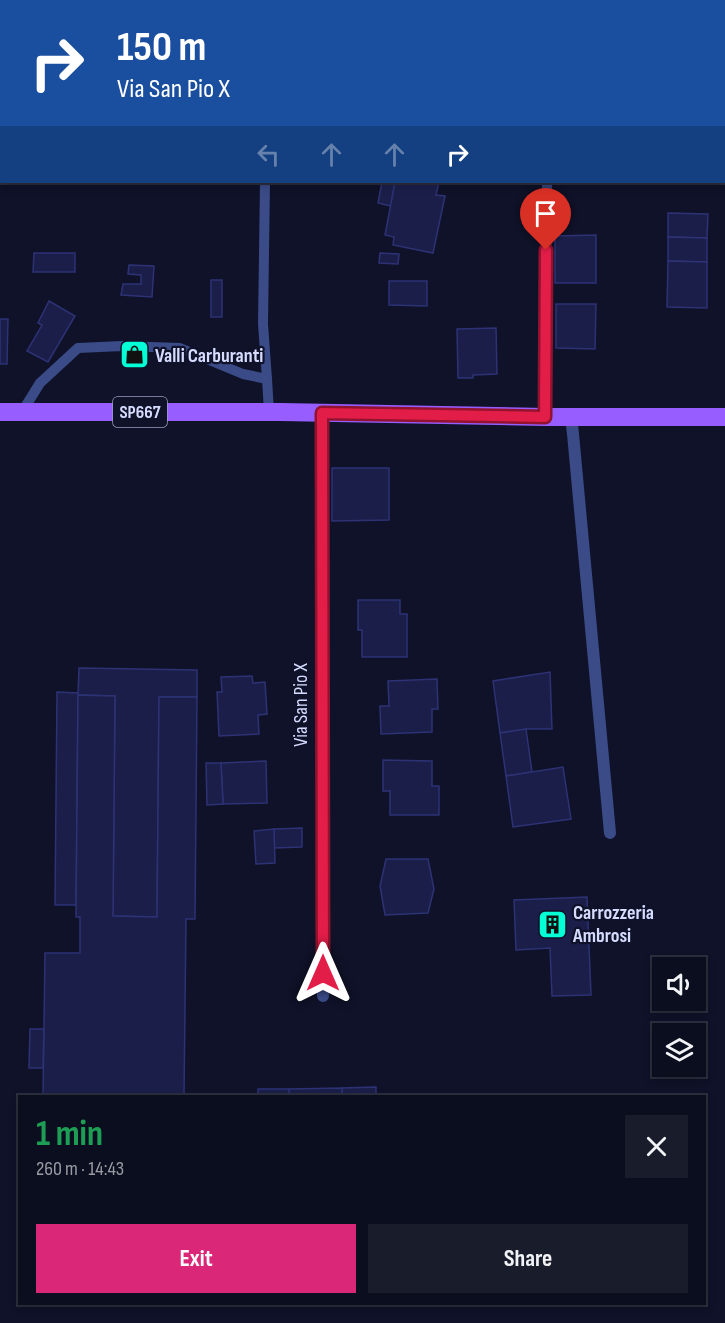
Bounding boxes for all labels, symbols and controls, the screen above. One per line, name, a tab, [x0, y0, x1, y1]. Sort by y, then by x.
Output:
text: 150 m	[117, 22, 206, 73]
icon: right	[18, 24, 96, 102]
text: Via San Pio X	[117, 73, 230, 105]
icon: left	[252, 138, 285, 171]
icon: ahead	[315, 138, 348, 171]
icon: ahead	[378, 138, 411, 171]
icon: right	[441, 138, 474, 171]
pin	[520, 188, 571, 250]
icon: arrive	[529, 197, 562, 230]
shop icon: Valli Carburanti	[118, 339, 150, 371]
place label: Valli Carburanti	[155, 344, 263, 368]
road number: SP667	[113, 397, 167, 427]
street label: Via San Pio X	[289, 663, 313, 747]
place label: Carrozzeria Ambrosi	[572, 901, 654, 948]
building icon: Carrozzeria Ambrosi	[536, 908, 568, 940]
position arrow	[291, 941, 355, 1005]
map controls	[652, 957, 706, 1077]
button: sound	[652, 957, 706, 1011]
button: layers	[652, 1023, 706, 1077]
text: 1 min	[36, 1113, 103, 1156]
button: close	[625, 1115, 688, 1178]
text: 260 m · 14:43	[36, 1157, 124, 1181]
button: Exit	[36, 1224, 356, 1293]
button: Share	[368, 1224, 688, 1293]

